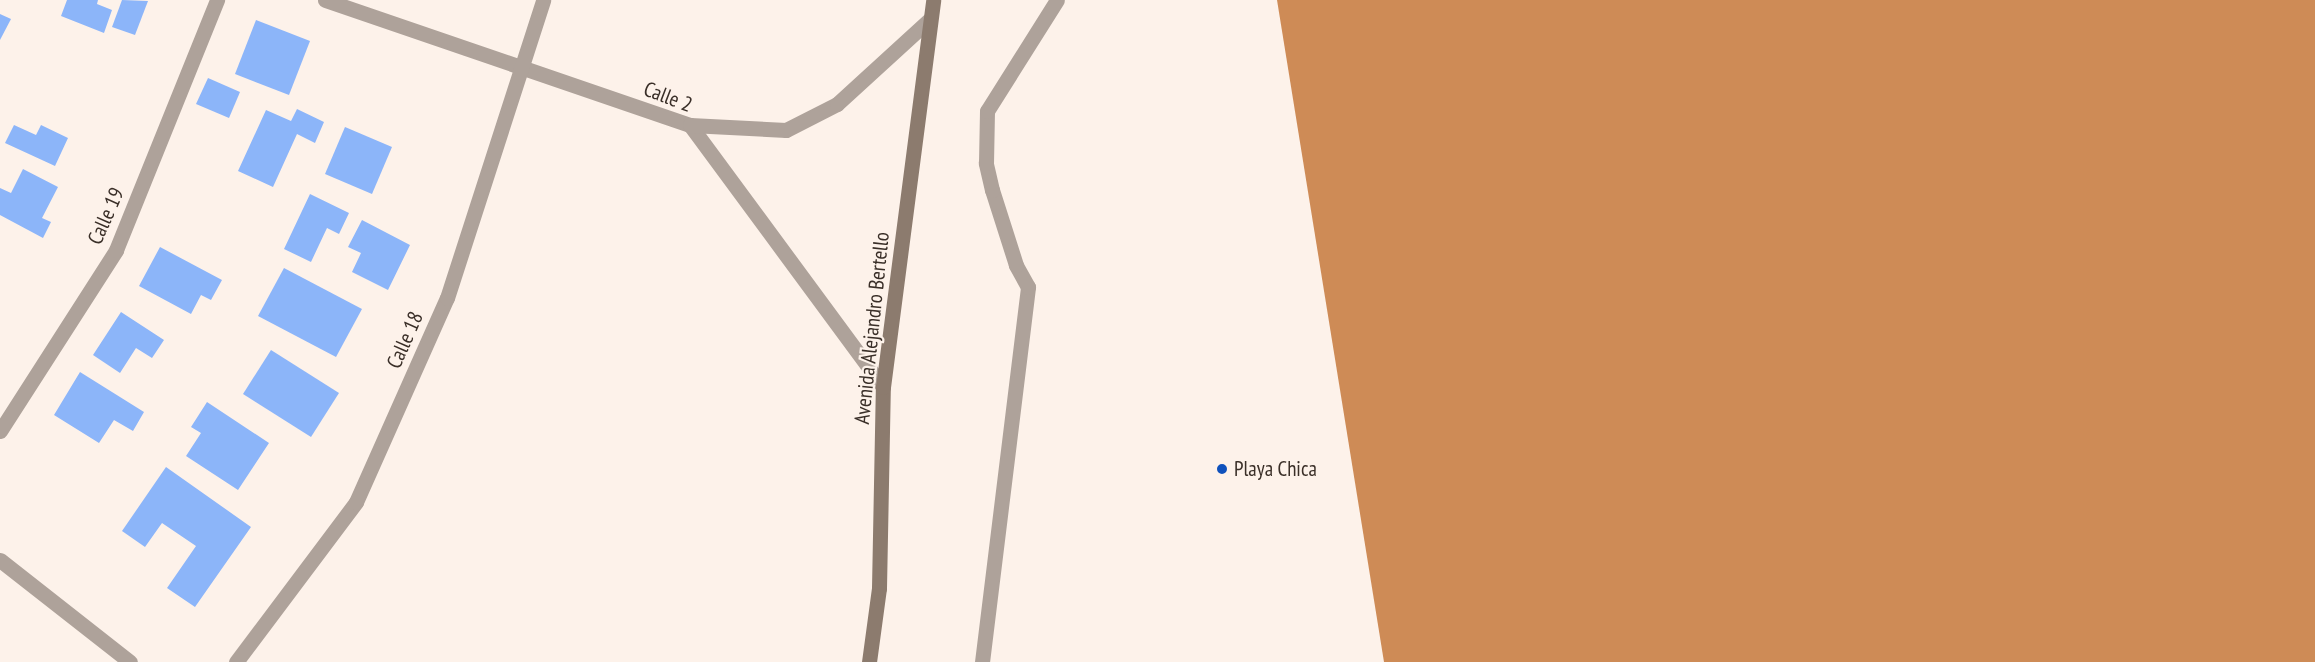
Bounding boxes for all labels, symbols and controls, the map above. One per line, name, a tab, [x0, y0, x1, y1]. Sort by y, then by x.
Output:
street label: Calle 2	[640, 76, 696, 118]
street label: Calle 19	[82, 184, 130, 248]
street label: Avenida Alejandro Bertello	[849, 230, 895, 426]
street label: Calle 18	[381, 308, 429, 372]
place label: Playa Chica	[1234, 456, 1317, 482]
marker: Playa Chica	[1215, 462, 1229, 476]

